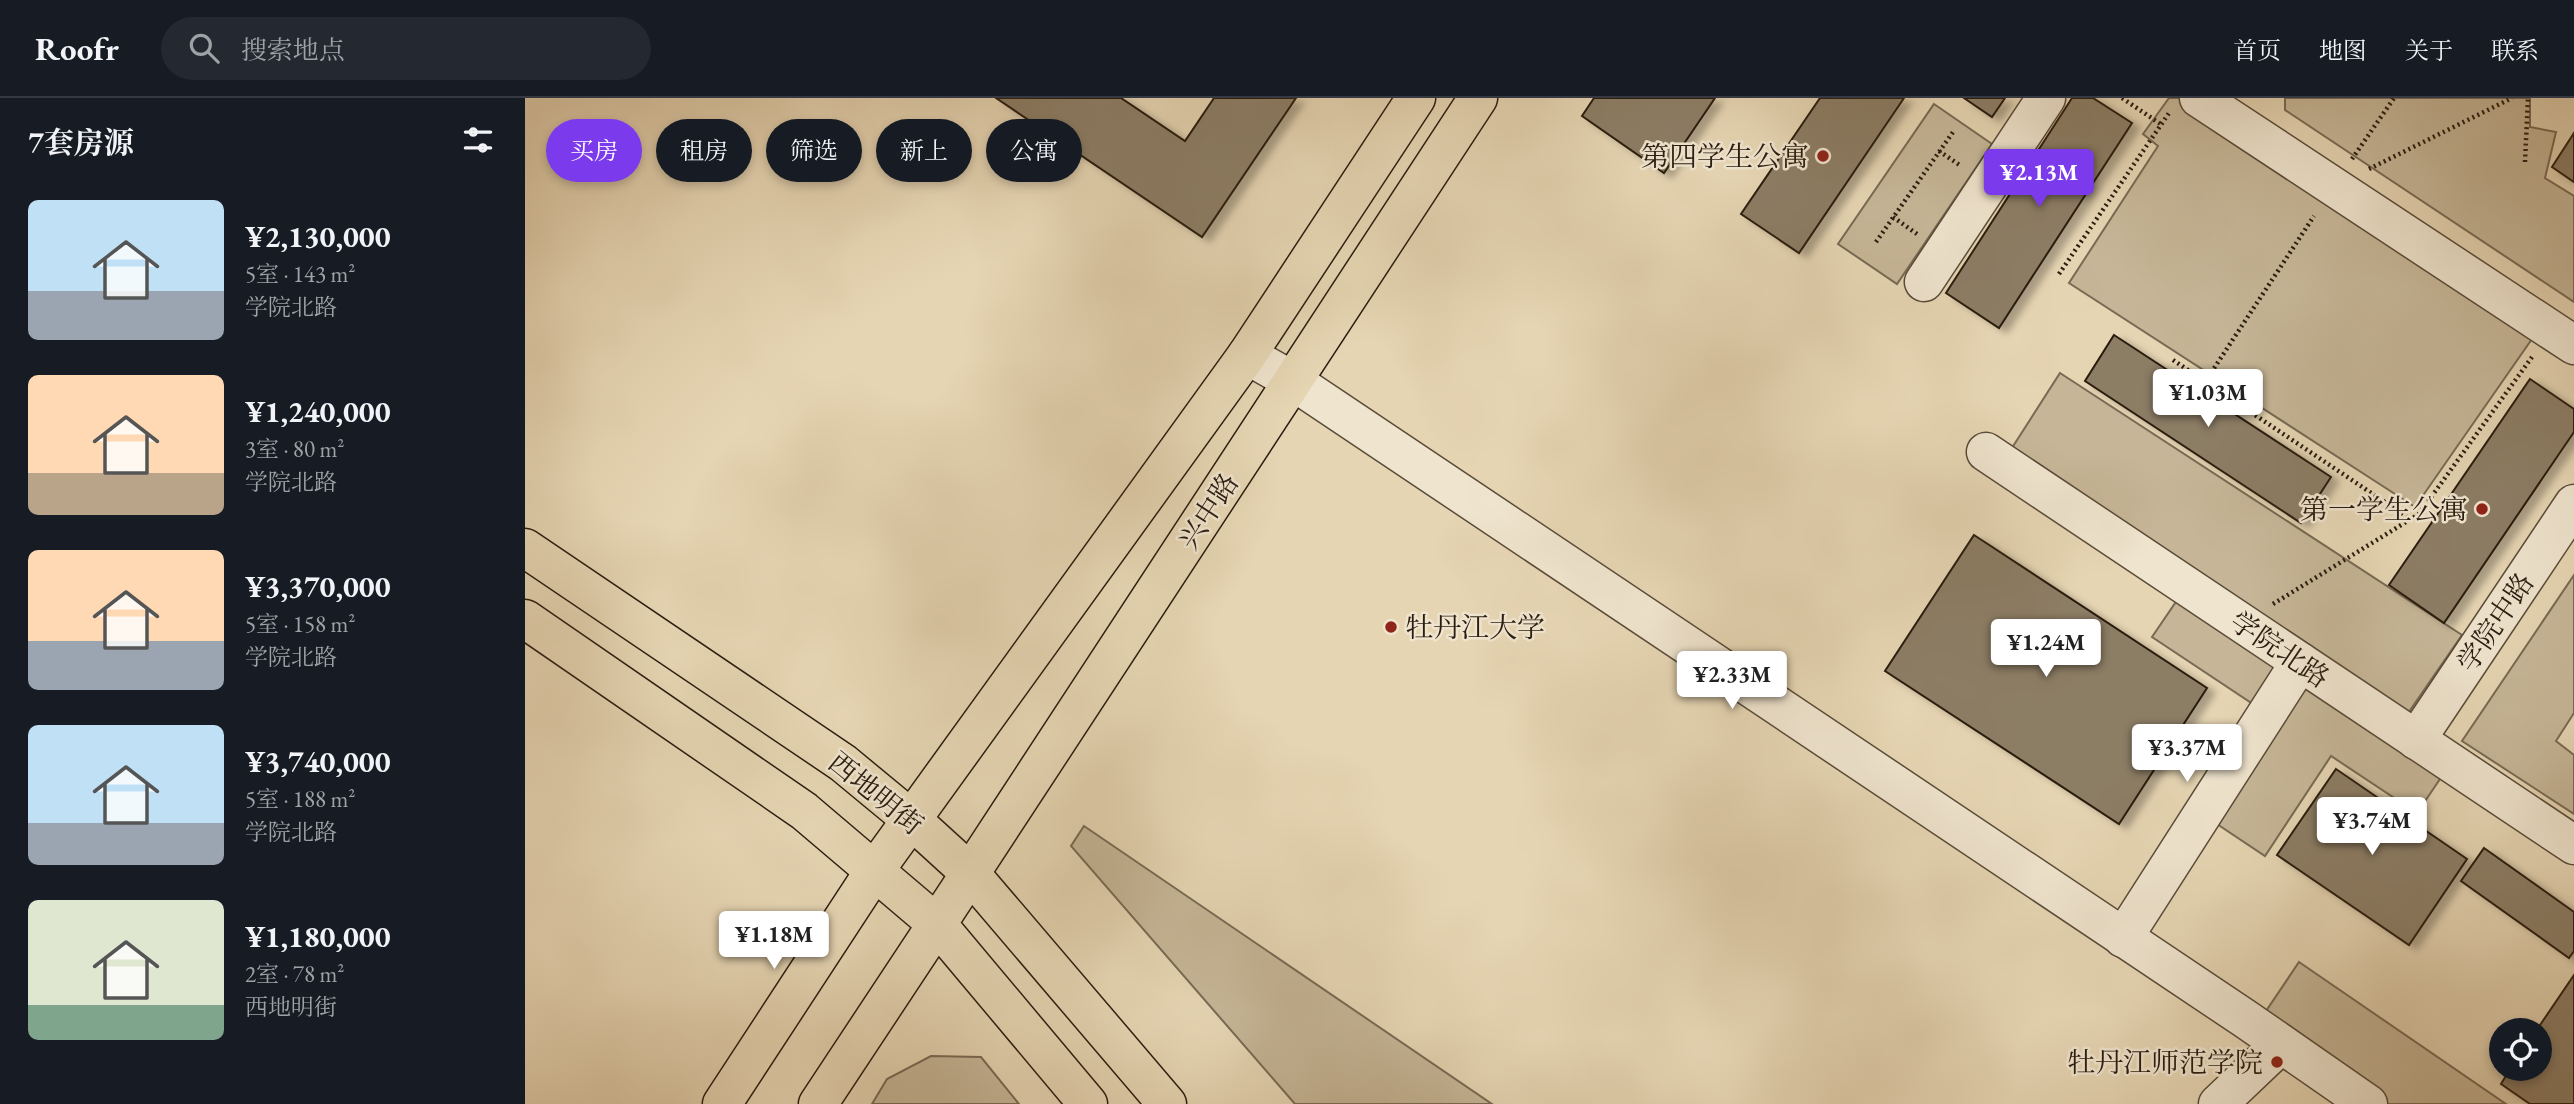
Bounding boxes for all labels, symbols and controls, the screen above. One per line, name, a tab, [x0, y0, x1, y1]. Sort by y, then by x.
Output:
search box	[161, 17, 651, 80]
text: Roofr	[35, 27, 119, 70]
icon: search	[185, 29, 223, 67]
text: 搜索地点	[241, 33, 345, 67]
text: 首页	[2233, 35, 2281, 66]
text: 地图	[2319, 35, 2367, 66]
text: 关于	[2405, 35, 2453, 66]
text: 联系	[2491, 35, 2539, 66]
chip: 买房	[546, 119, 642, 182]
chip: 租房	[656, 119, 752, 182]
chip: 筛选	[766, 119, 862, 182]
chip: 新上	[876, 119, 972, 182]
chip: 公寓	[986, 119, 1082, 182]
icon: filters	[459, 121, 497, 159]
text: 7套房源	[28, 123, 134, 162]
place label: 第四学生公寓	[1641, 138, 1809, 174]
marker: 第四学生公寓	[1815, 148, 1831, 164]
pin: ¥2.13M	[1982, 150, 2096, 209]
text: ¥2.13M	[2000, 157, 2078, 187]
text: ¥2,130,000	[245, 217, 391, 256]
icon: home	[84, 228, 168, 312]
text: 5室 · 143 m²	[245, 259, 355, 289]
text: 学院北路	[245, 292, 337, 322]
pin: ¥1.03M	[2151, 370, 2265, 429]
text: ¥1.03M	[2169, 377, 2247, 407]
text: ¥1,240,000	[245, 392, 391, 431]
icon: home	[84, 403, 168, 487]
text: 3室 · 80 m²	[245, 434, 344, 464]
street label: 兴中路	[1170, 466, 1246, 556]
text: 学院北路	[245, 467, 337, 497]
place label: 第一学生公寓	[2300, 491, 2468, 527]
marker: 第一学生公寓	[2474, 501, 2490, 517]
street label: 学院中路	[2449, 566, 2541, 678]
text: ¥3,370,000	[245, 567, 391, 606]
icon: home	[84, 578, 168, 662]
street label: 学院北路	[2224, 603, 2336, 695]
text: 5室 · 158 m²	[245, 609, 355, 639]
place label: 牡丹江大学	[1405, 609, 1545, 645]
marker: 牡丹江大学	[1383, 619, 1399, 635]
pin: ¥1.24M	[1989, 620, 2103, 679]
text: ¥1.24M	[2007, 627, 2085, 657]
text: 学院北路	[245, 642, 337, 672]
pin: ¥2.33M	[1675, 652, 1789, 711]
text: ¥2.33M	[1693, 659, 1771, 689]
pin: ¥3.37M	[2130, 724, 2244, 784]
text: ¥3.37M	[2148, 732, 2226, 762]
text: ¥3,740,000	[245, 742, 391, 781]
street label: 西地明街	[821, 744, 931, 842]
icon: home	[84, 753, 168, 837]
text: 5室 · 188 m²	[245, 784, 355, 814]
pin: ¥3.74M	[2315, 798, 2429, 857]
text: ¥3.74M	[2333, 805, 2411, 835]
text: 学院北路	[245, 817, 337, 847]
pin: ¥1.18M	[717, 912, 831, 971]
text: ¥1,180,000	[245, 917, 391, 956]
text: ¥1.18M	[735, 919, 813, 949]
icon: home	[84, 928, 168, 1012]
text: 2室 · 78 m²	[245, 959, 344, 989]
text: 西地明街	[245, 992, 337, 1022]
map controls	[2489, 1018, 2552, 1081]
button: locate	[2489, 1018, 2552, 1081]
place label: 牡丹江师范学院	[2067, 1044, 2263, 1080]
marker: 牡丹江师范学院	[2269, 1054, 2285, 1070]

